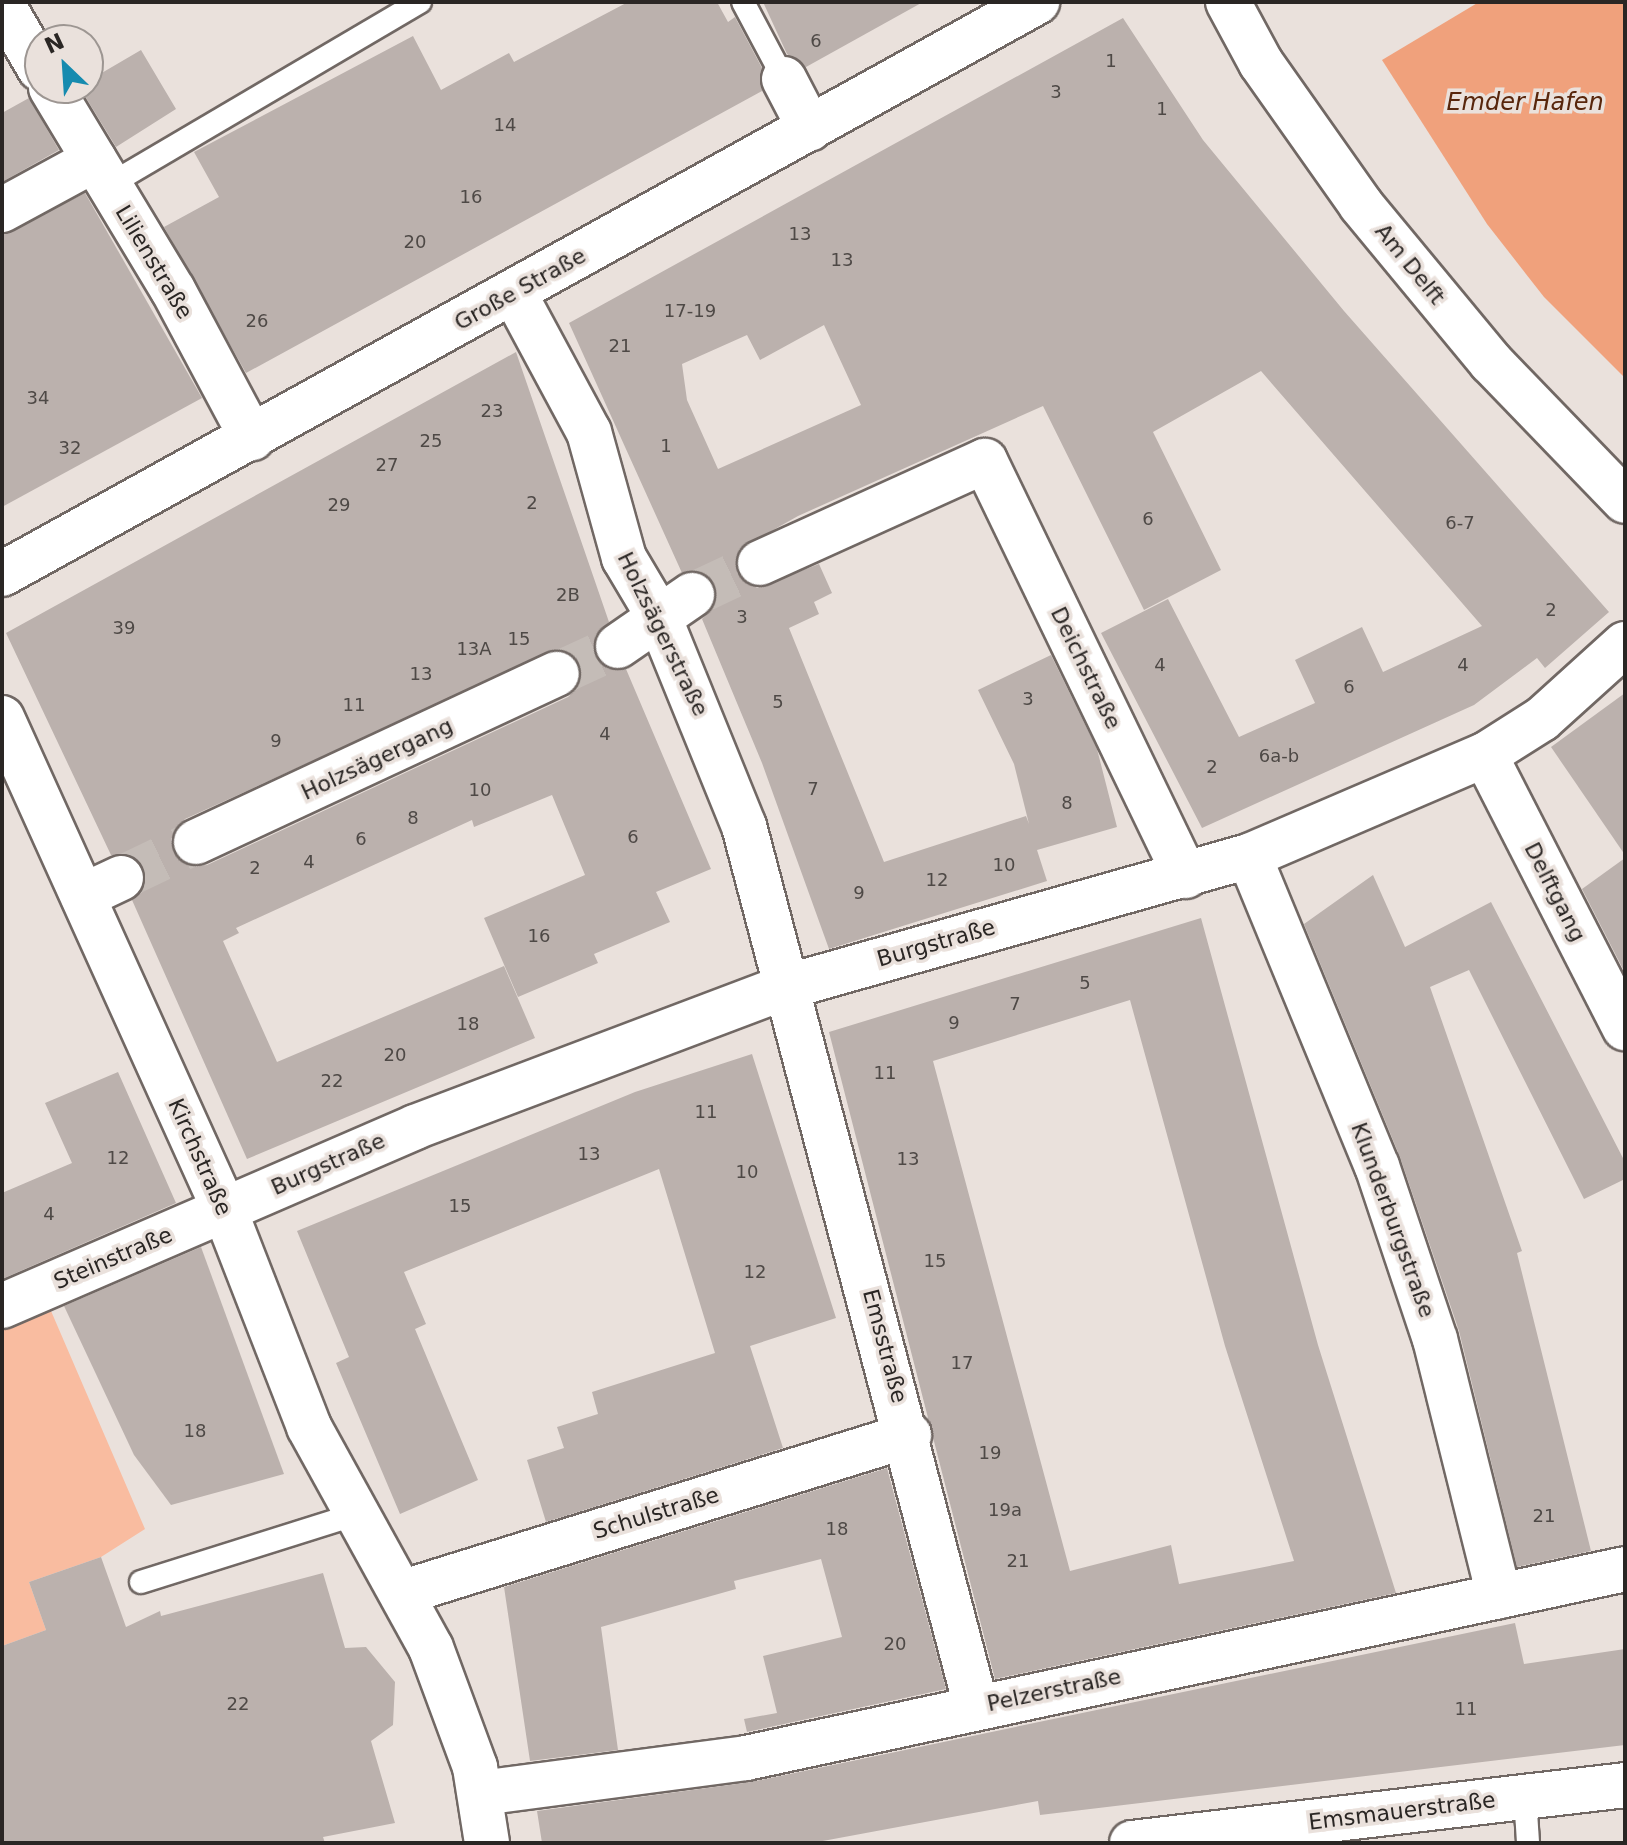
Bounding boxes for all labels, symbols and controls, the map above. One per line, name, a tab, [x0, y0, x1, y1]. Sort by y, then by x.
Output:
north arrow	[24, 24, 104, 104]
text: N	[41, 28, 68, 59]
house number: 6	[810, 30, 822, 52]
house number: 1	[1105, 50, 1117, 72]
house number: 3	[1050, 81, 1062, 103]
water label: Emder Hafen	[1446, 89, 1604, 117]
house number: 1	[1156, 98, 1168, 120]
house number: 14	[494, 114, 516, 136]
house number: 16	[460, 186, 482, 208]
street label: Lilienstraße	[110, 200, 198, 324]
street label: Am Delft	[1370, 218, 1450, 310]
house number: 13	[789, 223, 811, 245]
house number: 20	[404, 231, 426, 253]
street label: Große Straße	[450, 242, 590, 336]
house number: 13	[831, 249, 853, 271]
house number: 17-19	[664, 300, 716, 322]
house number: 26	[246, 310, 268, 332]
house number: 21	[609, 335, 631, 357]
house number: 34	[27, 387, 49, 409]
house number: 23	[481, 400, 503, 422]
house number: 25	[420, 430, 442, 452]
house number: 1	[660, 435, 672, 457]
house number: 32	[59, 437, 81, 459]
house number: 27	[376, 454, 398, 476]
house number: 2	[526, 492, 538, 514]
house number: 29	[328, 494, 350, 516]
house number: 6	[1142, 508, 1154, 530]
house number: 6-7	[1445, 512, 1475, 534]
street label: Holzsägerstraße	[612, 548, 714, 720]
house number: 2B	[556, 584, 580, 606]
house number: 2	[1545, 599, 1557, 621]
street label: Deichstraße	[1045, 603, 1127, 733]
house number: 3	[736, 606, 748, 628]
house number: 39	[113, 617, 135, 639]
house number: 15	[508, 628, 530, 650]
house number: 13A	[456, 638, 492, 660]
house number: 4	[1154, 654, 1166, 676]
house number: 4	[1457, 654, 1469, 676]
house number: 13	[410, 663, 432, 685]
house number: 6	[1343, 676, 1355, 698]
house number: 3	[1022, 688, 1034, 710]
house number: 5	[772, 691, 784, 713]
house number: 11	[343, 694, 365, 716]
street label: Holzsägergang	[297, 712, 457, 806]
house number: 4	[599, 723, 611, 745]
house number: 9	[270, 730, 282, 752]
house number: 6a-b	[1259, 745, 1299, 767]
house number: 2	[1206, 756, 1218, 778]
house number: 7	[807, 778, 819, 800]
house number: 10	[469, 779, 491, 801]
house number: 8	[1061, 792, 1073, 814]
house number: 8	[407, 807, 419, 829]
house number: 6	[627, 826, 639, 848]
house number: 6	[355, 828, 367, 850]
street label: Delftgang	[1519, 838, 1591, 946]
house number: 4	[303, 851, 315, 873]
house number: 10	[993, 854, 1015, 876]
house number: 2	[249, 857, 261, 879]
house number: 12	[926, 869, 948, 891]
house number: 9	[853, 882, 865, 904]
street label: Burgstraße	[874, 914, 998, 972]
house number: 16	[528, 925, 550, 947]
house number: 5	[1079, 972, 1091, 994]
house number: 7	[1009, 993, 1021, 1015]
house number: 9	[948, 1012, 960, 1034]
house number: 18	[457, 1013, 479, 1035]
house number: 20	[384, 1044, 406, 1066]
house number: 11	[874, 1062, 896, 1084]
house number: 22	[321, 1070, 343, 1092]
street label: Kirchstraße	[162, 1094, 238, 1220]
house number: 11	[695, 1101, 717, 1123]
street label: Klunderburgstraße	[1345, 1119, 1441, 1321]
street label: Burgstraße	[267, 1127, 389, 1201]
house number: 13	[578, 1143, 600, 1165]
house number: 12	[107, 1147, 129, 1169]
house number: 13	[897, 1148, 919, 1170]
house number: 10	[736, 1161, 758, 1183]
house number: 15	[449, 1195, 471, 1217]
house number: 4	[43, 1203, 55, 1225]
street label: Steinstraße	[50, 1221, 176, 1295]
house number: 15	[924, 1250, 946, 1272]
house number: 12	[744, 1261, 766, 1283]
street label: Emsstraße	[857, 1286, 913, 1406]
house number: 17	[951, 1352, 973, 1374]
house number: 18	[184, 1420, 206, 1442]
house number: 19	[979, 1442, 1001, 1464]
street label: Schulstraße	[590, 1481, 722, 1545]
house number: 19a	[988, 1499, 1022, 1521]
house number: 21	[1533, 1505, 1555, 1527]
house number: 18	[826, 1518, 848, 1540]
house number: 21	[1007, 1550, 1029, 1572]
house number: 20	[884, 1633, 906, 1655]
street label: Pelzerstraße	[985, 1663, 1123, 1717]
house number: 22	[227, 1693, 249, 1715]
house number: 11	[1455, 1698, 1477, 1720]
street label: Emsmauerstraße	[1307, 1786, 1497, 1836]

